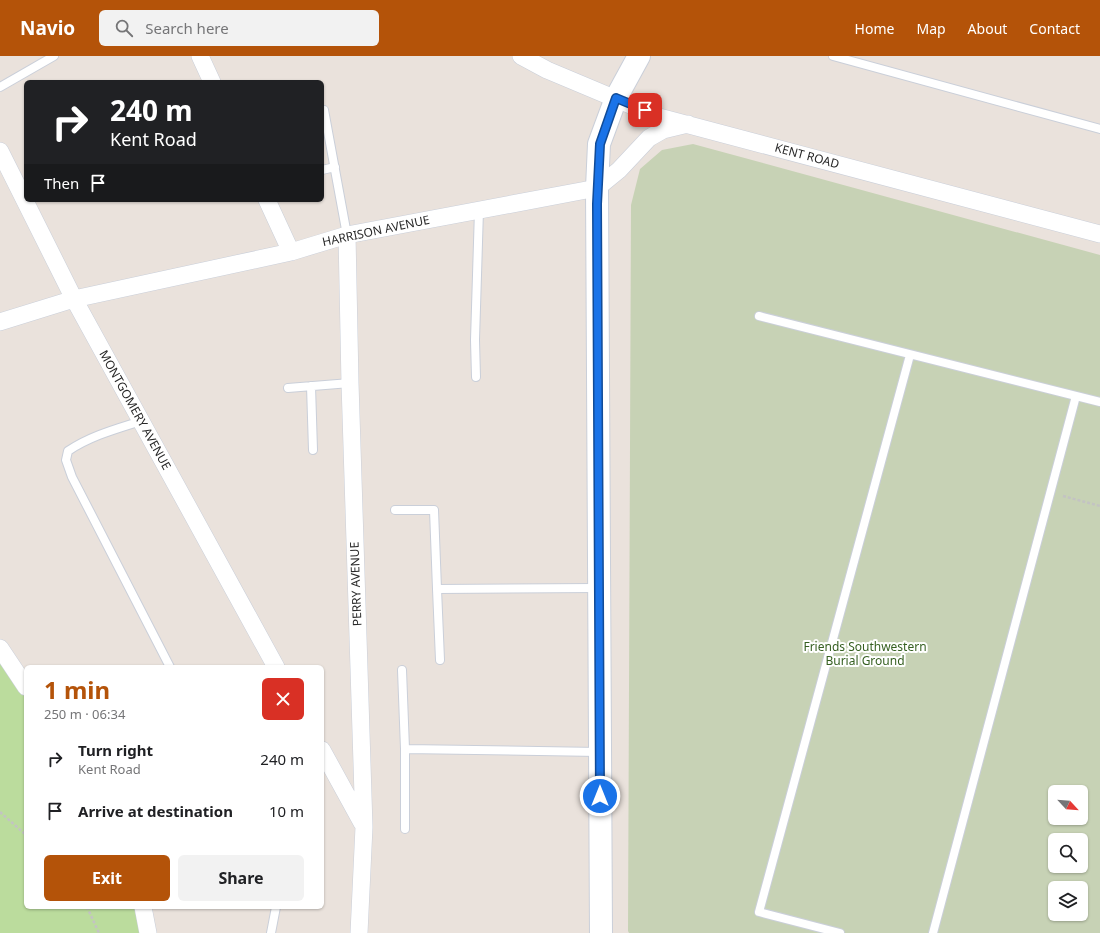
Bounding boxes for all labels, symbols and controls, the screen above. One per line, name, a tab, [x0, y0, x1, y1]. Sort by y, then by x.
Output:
search box	[99, 10, 379, 46]
text: Navio	[20, 15, 75, 41]
icon: search	[113, 17, 135, 39]
text: Search here	[145, 18, 229, 38]
text: Home	[855, 19, 894, 38]
text: Map	[916, 19, 946, 38]
text: About	[968, 19, 1007, 38]
text: Contact	[1029, 19, 1080, 38]
text: 240 m	[110, 91, 193, 129]
pin	[628, 93, 662, 127]
icon: right	[44, 96, 96, 148]
icon: arrive	[634, 99, 656, 121]
text: Kent Road	[110, 127, 197, 151]
street label: KENT ROAD	[773, 139, 841, 172]
icon: arrive	[87, 172, 109, 194]
text: Then	[44, 173, 79, 193]
street label: HARRISON AVENUE	[321, 211, 431, 250]
street label: MONTGOMERY AVENUE	[95, 347, 175, 473]
street label: PERRY AVENUE	[346, 542, 365, 626]
park label: Friends Southwestern Burial Ground	[803, 638, 927, 669]
text: 1 min	[44, 673, 110, 706]
button: close	[262, 678, 304, 720]
text: 250 m · 06:34	[44, 705, 125, 723]
text: Turn right	[78, 740, 153, 760]
icon: right	[44, 748, 66, 770]
text: 240 m	[260, 749, 304, 769]
text: Kent Road	[78, 760, 141, 778]
position arrow	[579, 775, 621, 817]
north arrow	[1048, 785, 1088, 825]
map controls	[1048, 785, 1088, 921]
icon: arrive	[44, 800, 66, 822]
text: Arrive at destination	[78, 801, 233, 821]
text: 10 m	[269, 801, 304, 821]
button: search	[1048, 833, 1088, 873]
button: Exit	[44, 855, 170, 901]
button: Share	[178, 855, 304, 901]
button: layers	[1048, 881, 1088, 921]

